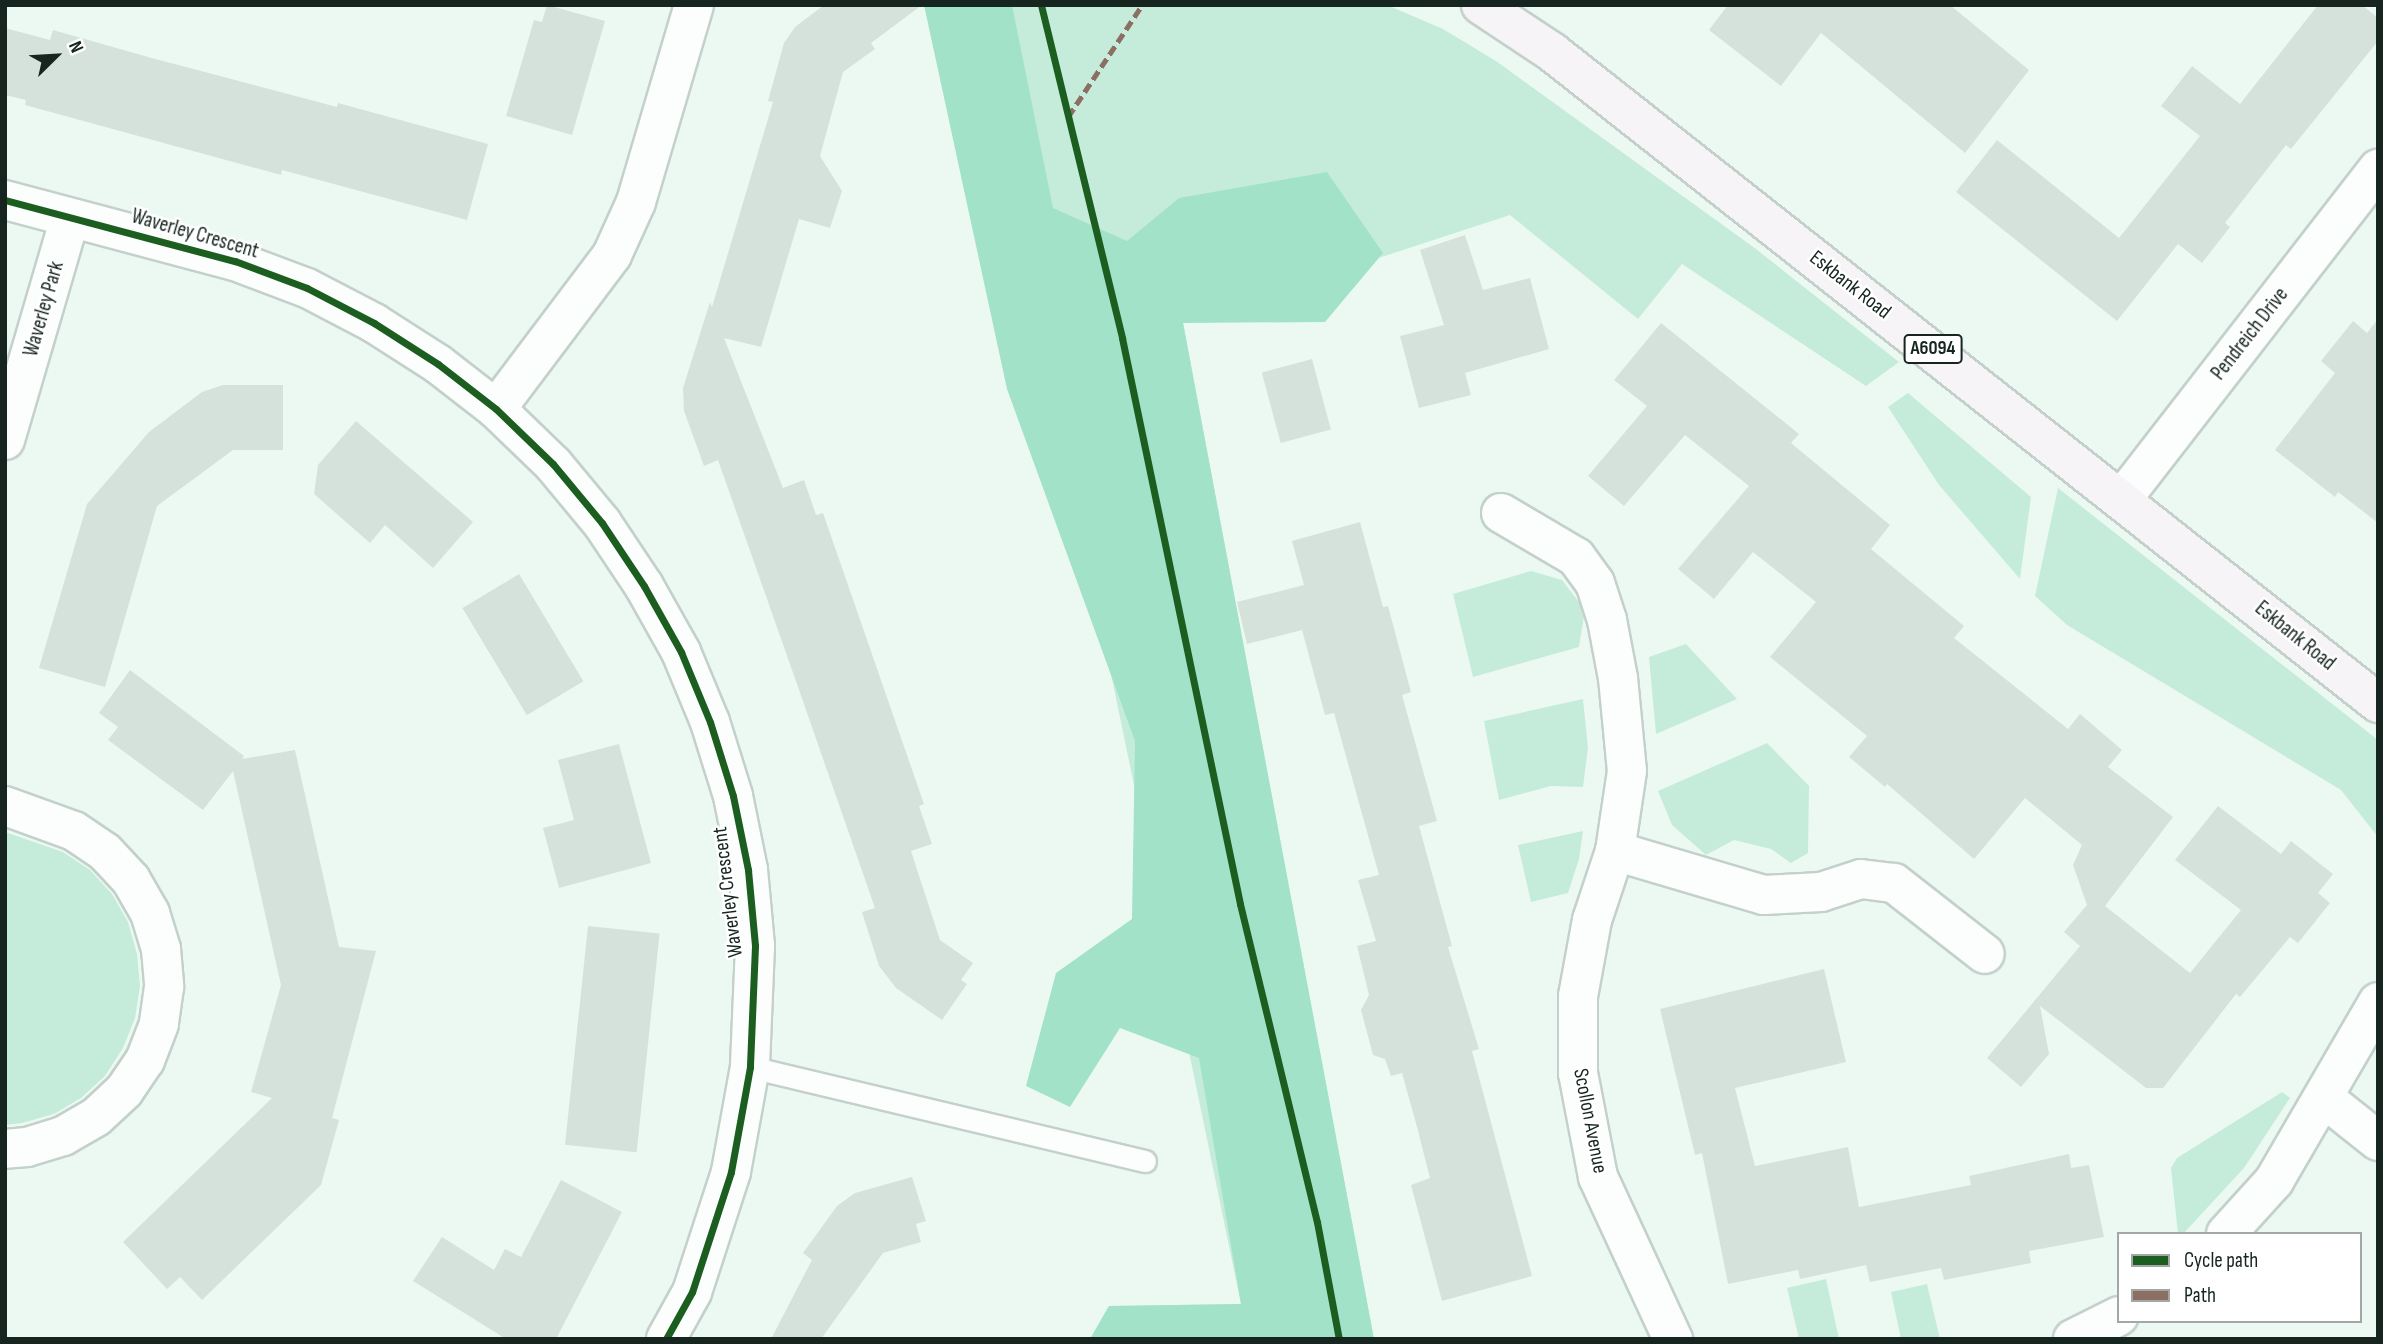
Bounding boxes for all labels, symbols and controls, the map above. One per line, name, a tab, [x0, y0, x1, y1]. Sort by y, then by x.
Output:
north arrow	[21, 21, 91, 91]
text: N	[63, 38, 88, 57]
street label: Waverley Crescent	[128, 204, 262, 264]
street label: Eskbank Road	[1804, 245, 1896, 325]
street label: Waverley Park	[18, 259, 70, 359]
street label: Pendreich Drive	[2206, 283, 2294, 385]
road number: A6094	[1903, 334, 1963, 364]
street label: Eskbank Road	[2250, 596, 2340, 676]
street label: Waverley Crescent	[708, 825, 748, 959]
street label: Scollon Avenue	[1567, 1066, 1613, 1176]
legend	[2117, 1232, 2362, 1323]
text: Cycle path	[2184, 1248, 2258, 1273]
text: Path	[2184, 1283, 2216, 1308]

